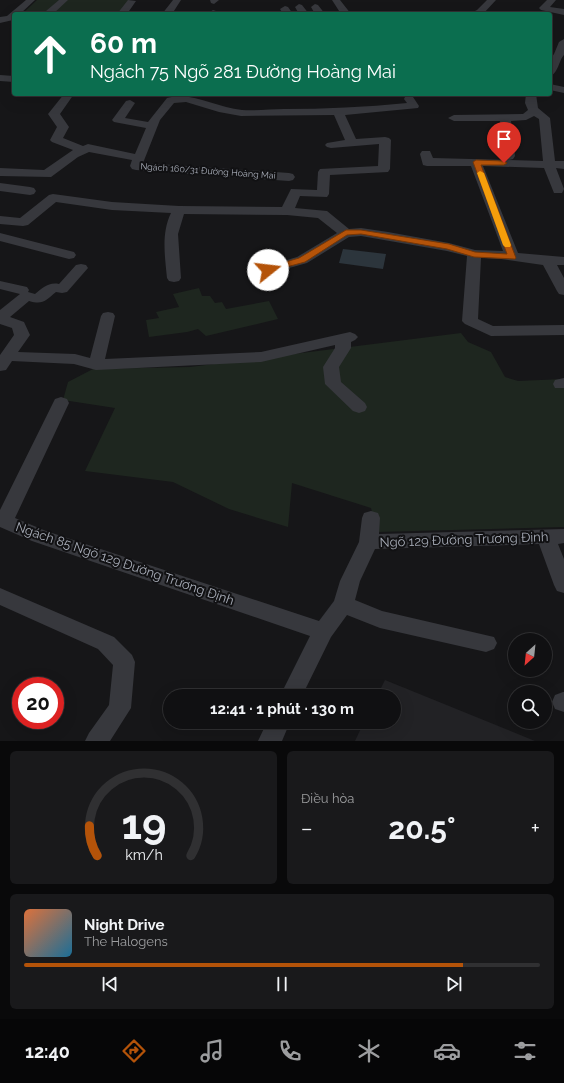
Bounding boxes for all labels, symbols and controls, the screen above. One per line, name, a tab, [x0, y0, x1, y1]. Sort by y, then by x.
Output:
text: 60 m	[90, 27, 157, 60]
icon: ahead	[24, 28, 76, 80]
text: Ngách 75 Ngõ 281 Đường Hoàng Mai	[90, 61, 396, 82]
pin	[487, 122, 521, 163]
icon: arrive	[493, 128, 515, 150]
street label: Ngách 160/31 Đường Hoàng Mai	[140, 161, 276, 181]
position arrow	[247, 249, 289, 291]
street label: Ngách 85 Ngõ 129 Đường Trương Định	[14, 519, 236, 608]
street label: Ngõ 129 Đường Trương Định	[379, 529, 549, 550]
north arrow	[508, 633, 552, 677]
map controls	[508, 633, 552, 729]
speed limit sign: 20	[12, 677, 64, 729]
button: search	[508, 685, 552, 729]
text: 12:41 · 1 phút · 130 m	[210, 700, 354, 718]
text: Điều hòa	[301, 791, 354, 806]
text: 19	[121, 799, 166, 848]
text: 20.5°	[388, 811, 455, 846]
text: −	[301, 815, 313, 841]
text: +	[531, 815, 540, 841]
text: km/h	[125, 846, 162, 862]
text: Night Drive	[84, 916, 164, 934]
text: The Halogens	[84, 934, 168, 949]
icon: previous	[99, 973, 121, 995]
icon: pause	[271, 973, 293, 995]
icon: next	[443, 973, 465, 995]
icon: directions	[120, 1037, 148, 1065]
icon: music	[198, 1037, 226, 1065]
icon: phone	[276, 1037, 304, 1065]
icon: climate	[355, 1037, 383, 1065]
icon: car	[433, 1037, 461, 1065]
icon: filters	[511, 1037, 539, 1065]
text: 12:40	[25, 1041, 70, 1062]

